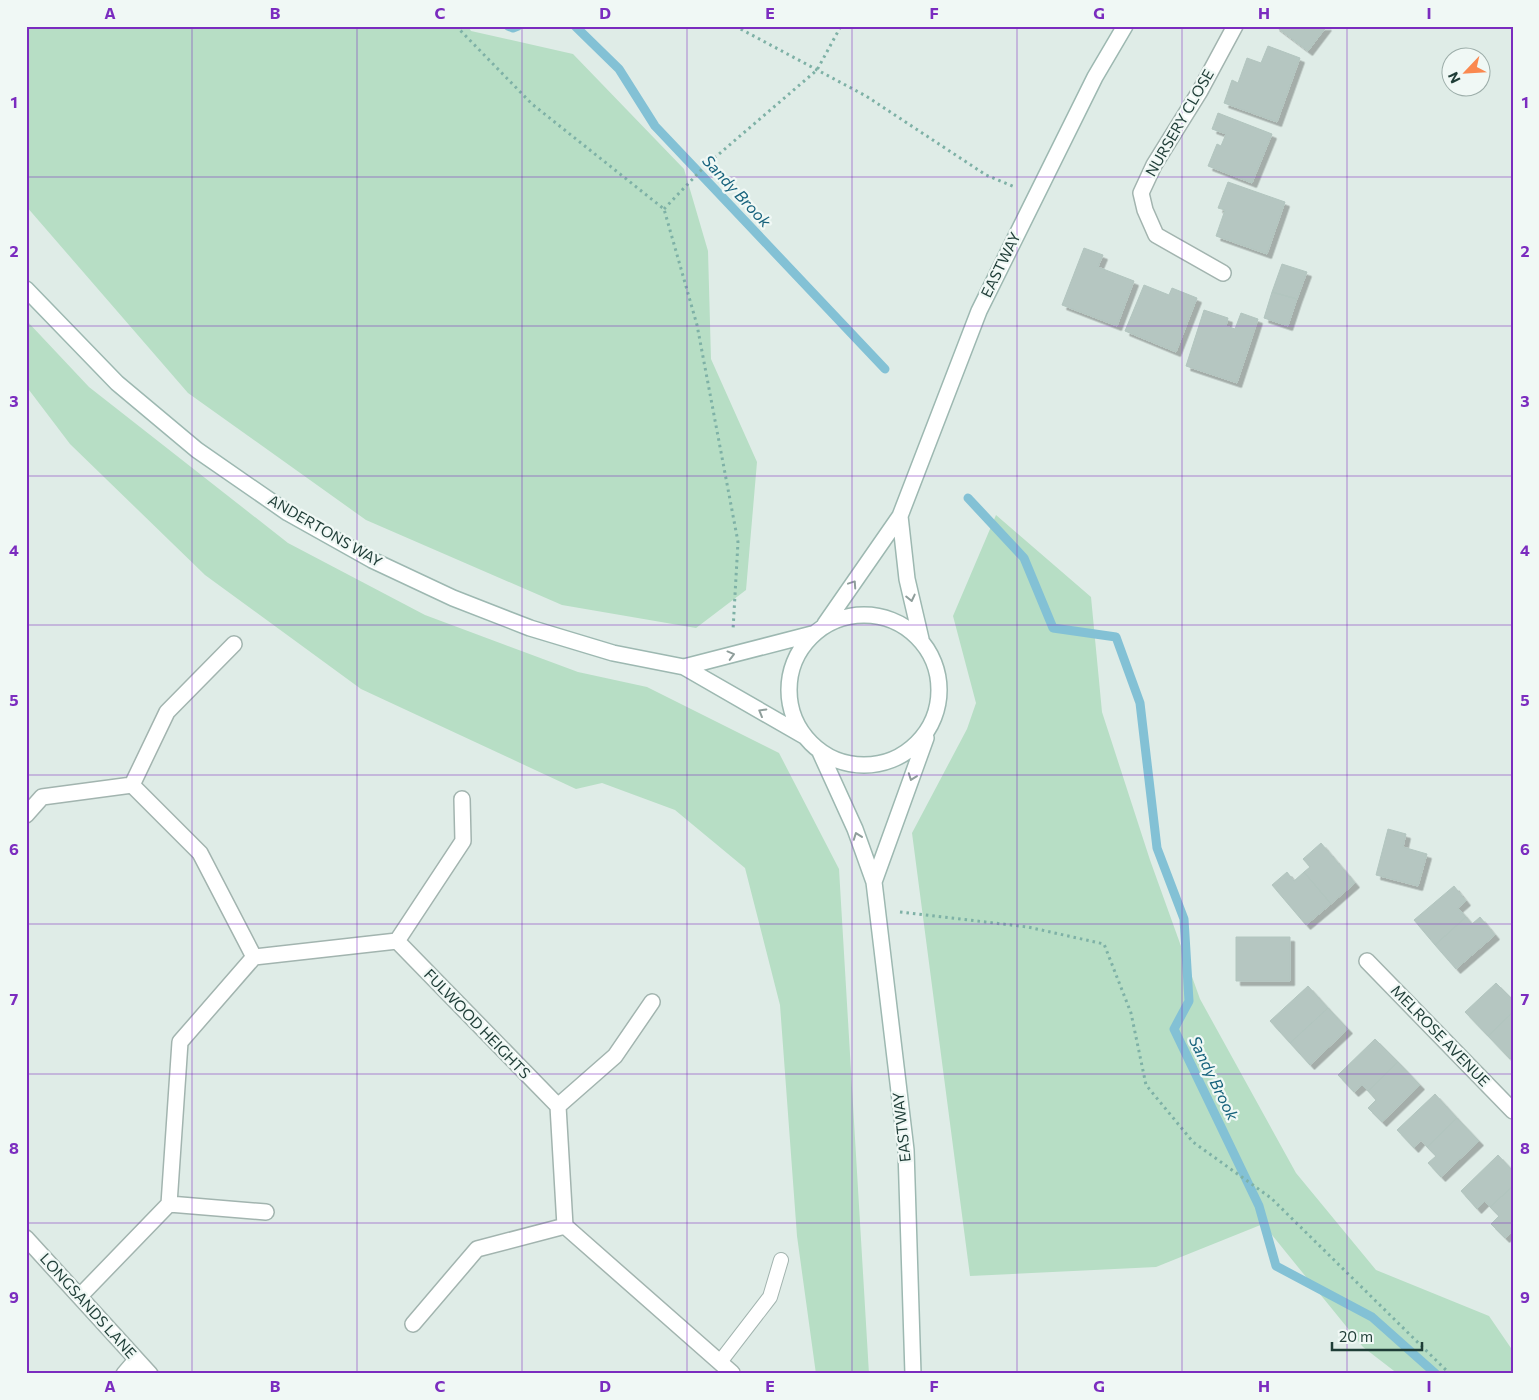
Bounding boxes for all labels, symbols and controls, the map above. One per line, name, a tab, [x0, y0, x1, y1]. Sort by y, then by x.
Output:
text: A	[104, 3, 116, 22]
text: B	[270, 3, 281, 22]
text: C	[435, 3, 446, 22]
text: D	[599, 3, 611, 22]
text: E	[765, 3, 775, 22]
text: F	[929, 3, 939, 22]
text: G	[1093, 3, 1105, 22]
text: H	[1258, 3, 1270, 22]
text: I	[1426, 3, 1432, 22]
north arrow	[1442, 48, 1492, 98]
street label: NURSERY CLOSE	[1141, 66, 1217, 179]
text: N	[1444, 69, 1464, 86]
text: 1	[10, 92, 18, 111]
text: 1	[1521, 92, 1529, 111]
water label: Sandy Brook	[699, 151, 776, 231]
street label: EASTWAY	[977, 229, 1024, 300]
text: 2	[9, 241, 19, 260]
text: 2	[1520, 241, 1530, 260]
text: 3	[9, 391, 19, 410]
text: 3	[1520, 391, 1530, 410]
street label: ANDERTONS WAY	[265, 490, 386, 570]
text: 4	[9, 540, 19, 559]
text: 4	[1520, 540, 1530, 559]
one-way arrow	[847, 580, 856, 590]
one-way arrow	[906, 594, 916, 603]
one-way arrow	[726, 650, 735, 661]
text: 5	[9, 690, 19, 709]
text: 5	[1520, 690, 1530, 709]
one-way arrow	[758, 708, 767, 718]
one-way arrow	[908, 772, 918, 780]
one-way arrow	[853, 832, 863, 841]
text: 6	[9, 839, 19, 858]
text: 6	[1520, 839, 1530, 858]
street label: FULWOOD HEIGHTS	[421, 965, 535, 1082]
street label: MELROSE AVENUE	[1388, 981, 1494, 1090]
text: 7	[10, 989, 19, 1008]
text: 7	[1521, 989, 1530, 1008]
water label: Sandy Brook	[1186, 1032, 1243, 1123]
street label: EASTWAY	[888, 1091, 914, 1163]
text: 8	[9, 1138, 19, 1157]
text: 8	[1520, 1138, 1530, 1157]
street label: LONGSANDS LANE	[37, 1249, 141, 1362]
text: 9	[9, 1287, 19, 1306]
text: 9	[1520, 1287, 1530, 1306]
scale bar	[1332, 1320, 1422, 1352]
text: 20 m	[1339, 1327, 1373, 1345]
text: A	[104, 1376, 116, 1395]
text: B	[270, 1376, 281, 1395]
text: C	[435, 1376, 446, 1395]
text: D	[599, 1376, 611, 1395]
text: E	[765, 1376, 775, 1395]
text: F	[929, 1376, 939, 1395]
text: G	[1093, 1376, 1105, 1395]
text: H	[1258, 1376, 1270, 1395]
text: I	[1426, 1376, 1432, 1395]

